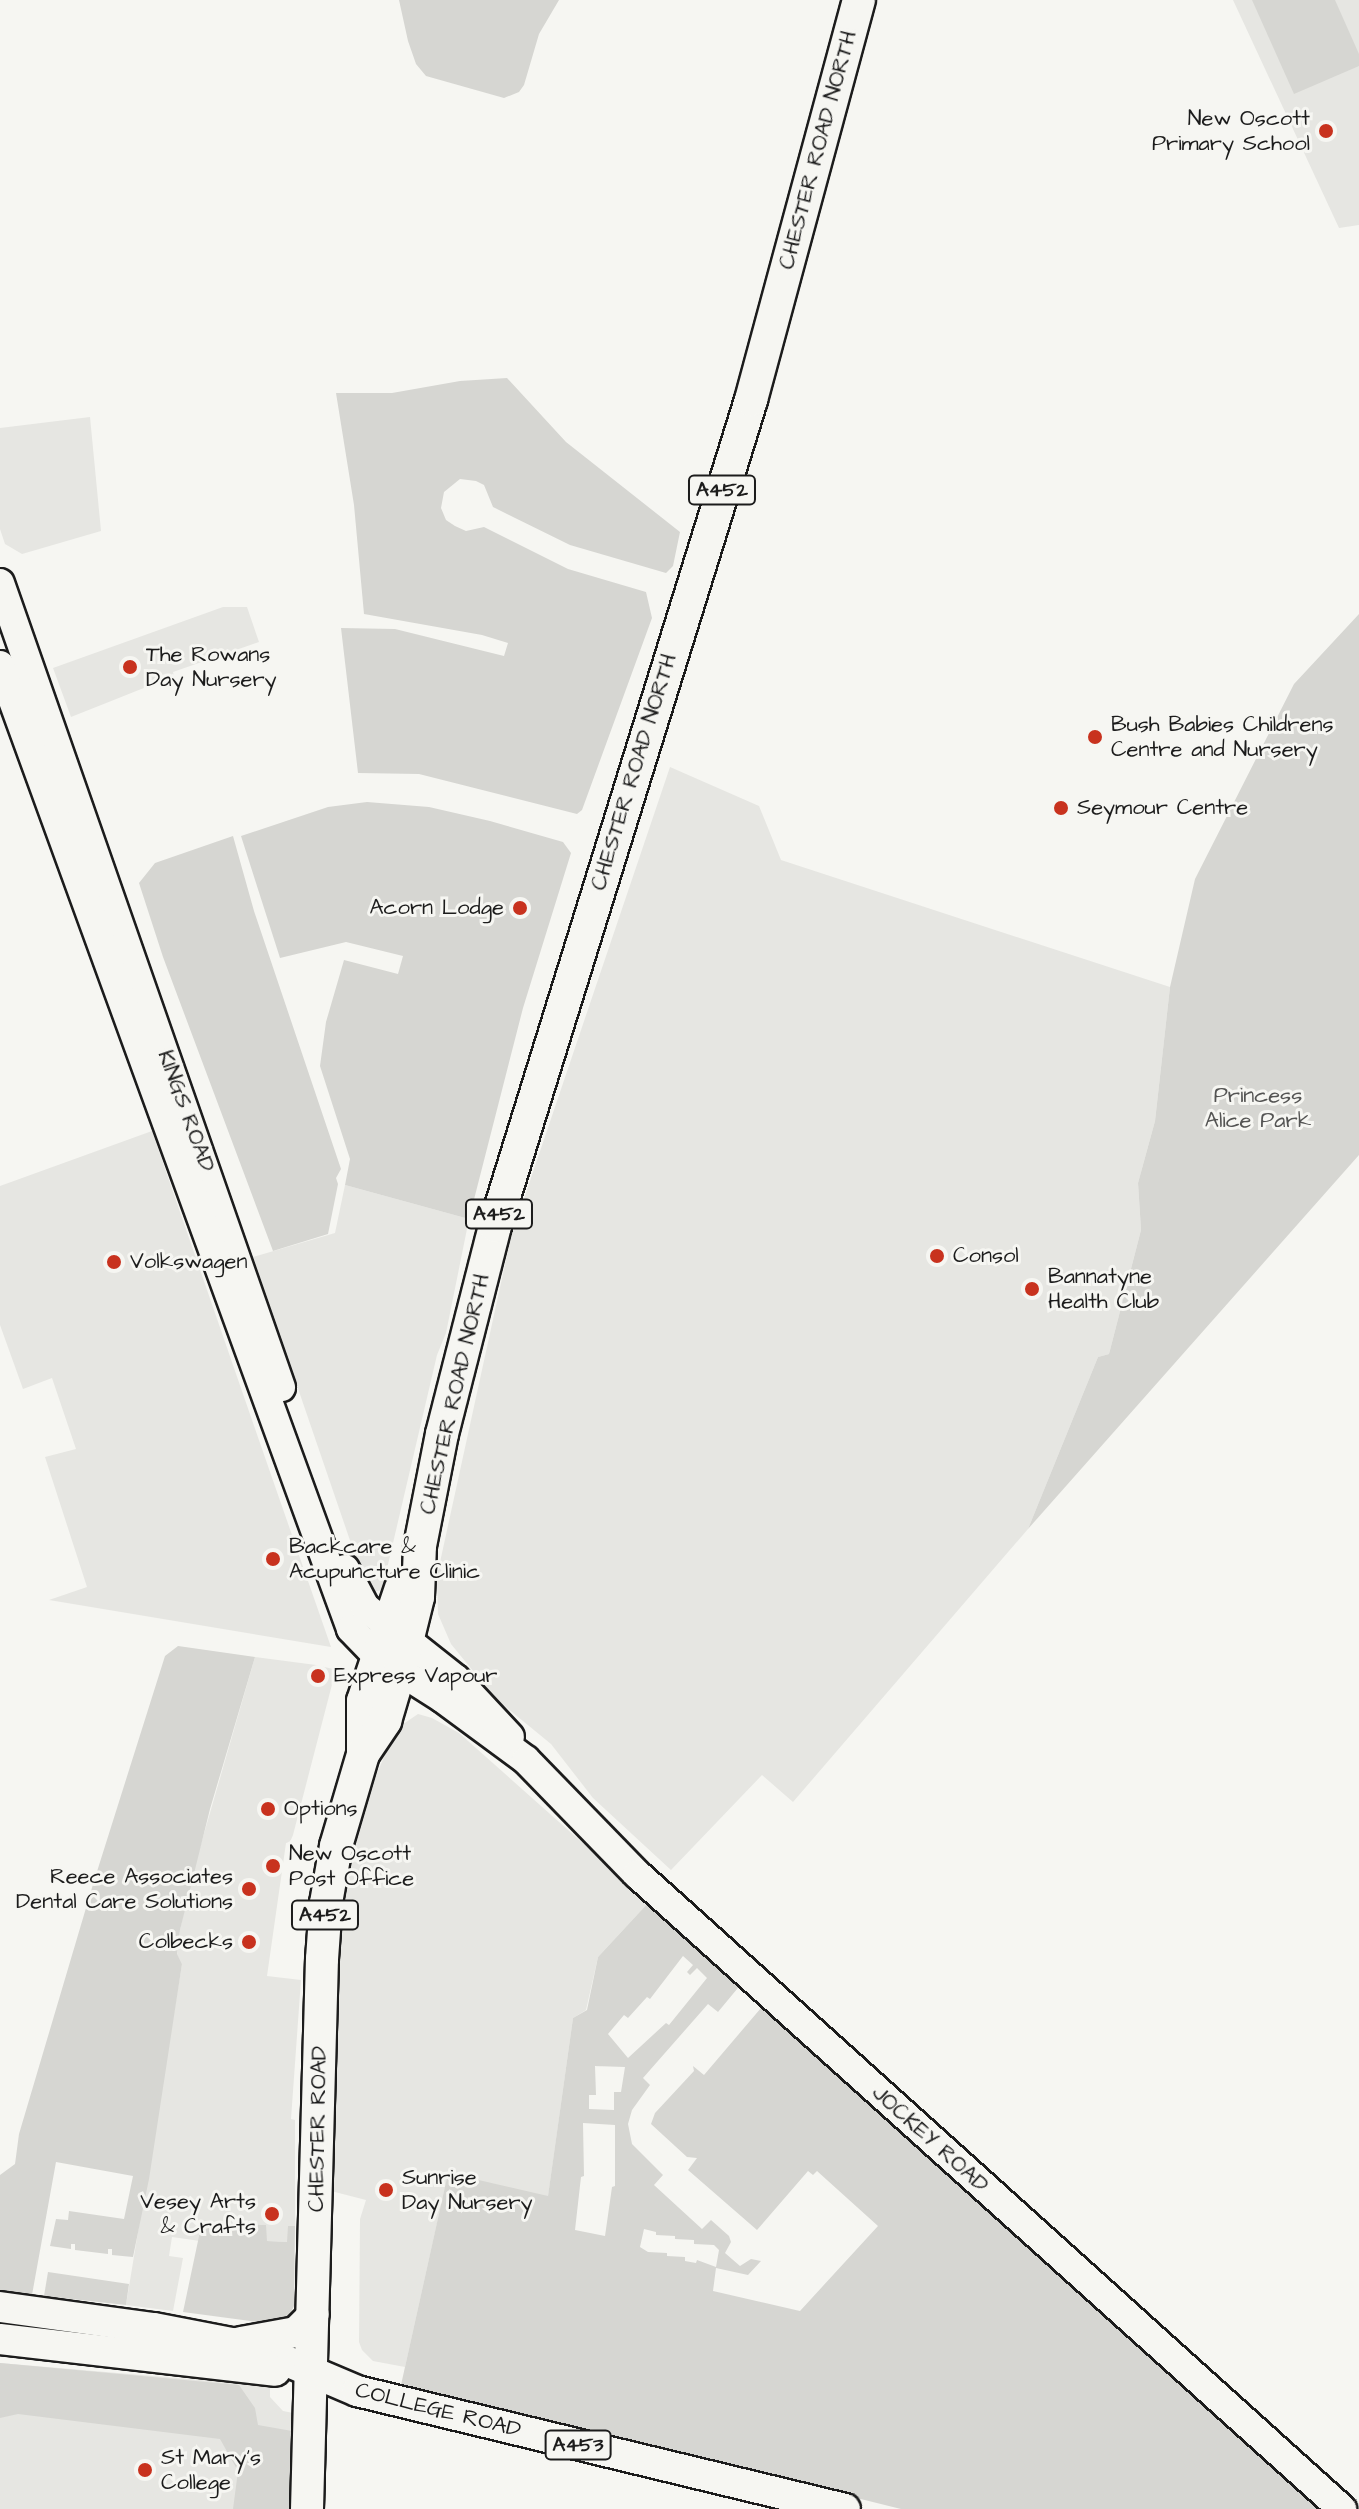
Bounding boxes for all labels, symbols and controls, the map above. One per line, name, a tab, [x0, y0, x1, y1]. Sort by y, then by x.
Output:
street label: CHESTER ROAD NORTH	[773, 28, 863, 272]
place label: New Oscott Primary School	[1152, 105, 1310, 156]
marker: New Oscott Primary School	[1317, 122, 1335, 140]
road number: A452	[686, 474, 758, 506]
place label: The Rowans Day Nursery	[146, 641, 277, 692]
street label: CHESTER ROAD NORTH	[585, 650, 683, 894]
marker: The Rowans Day Nursery	[121, 658, 139, 676]
place label: Bush Babies Childrens Centre and Nursery	[1111, 711, 1333, 762]
marker: Bush Babies Childrens Centre and Nursery	[1086, 728, 1104, 746]
place label: Seymour Centre	[1077, 795, 1248, 821]
marker: Seymour Centre	[1052, 799, 1070, 817]
place label: Acorn Lodge	[370, 895, 504, 921]
marker: Acorn Lodge	[511, 899, 529, 917]
street label: KINGS ROAD	[152, 1047, 220, 1175]
park label: Princess Alice Park	[1205, 1082, 1311, 1134]
road number: A452	[463, 1198, 535, 1230]
place label: Consol	[953, 1243, 1019, 1269]
marker: Consol	[928, 1247, 946, 1265]
place label: Volkswagen	[130, 1249, 247, 1275]
marker: Volkswagen	[105, 1253, 123, 1271]
place label: Bannatyne Health Club	[1048, 1263, 1159, 1314]
street label: CHESTER ROAD NORTH	[414, 1271, 496, 1517]
marker: Bannatyne Health Club	[1023, 1280, 1041, 1298]
place label: Backcare & Acupuncture Clinic	[289, 1533, 480, 1584]
marker: Backcare & Acupuncture Clinic	[264, 1550, 282, 1568]
place label: Express Vapour	[334, 1663, 497, 1689]
marker: Express Vapour	[309, 1667, 327, 1685]
place label: Options	[284, 1796, 358, 1822]
marker: Options	[259, 1800, 277, 1818]
place label: New Oscott Post Office	[289, 1840, 414, 1892]
marker: New Oscott Post Office	[264, 1857, 282, 1875]
place label: Reece Associates Dental Care Solutions	[16, 1863, 233, 1914]
marker: Reece Associates Dental Care Solutions	[240, 1880, 258, 1898]
road number: A452	[289, 1899, 361, 1931]
place label: Colbecks	[139, 1929, 233, 1955]
marker: Colbecks	[240, 1933, 258, 1951]
street label: CHESTER ROAD	[303, 2046, 333, 2212]
street label: JOCKEY ROAD	[866, 2080, 994, 2198]
place label: Sunrise Day Nursery	[402, 2164, 533, 2216]
marker: Sunrise Day Nursery	[377, 2181, 395, 2199]
place label: Vesey Arts & Crafts	[140, 2188, 256, 2240]
marker: Vesey Arts & Crafts	[263, 2205, 281, 2223]
street label: COLLEGE ROAD	[353, 2377, 523, 2443]
road number: A453	[544, 2429, 612, 2461]
place label: St Mary's College	[161, 2444, 261, 2496]
marker: St Mary's College	[136, 2461, 154, 2479]

